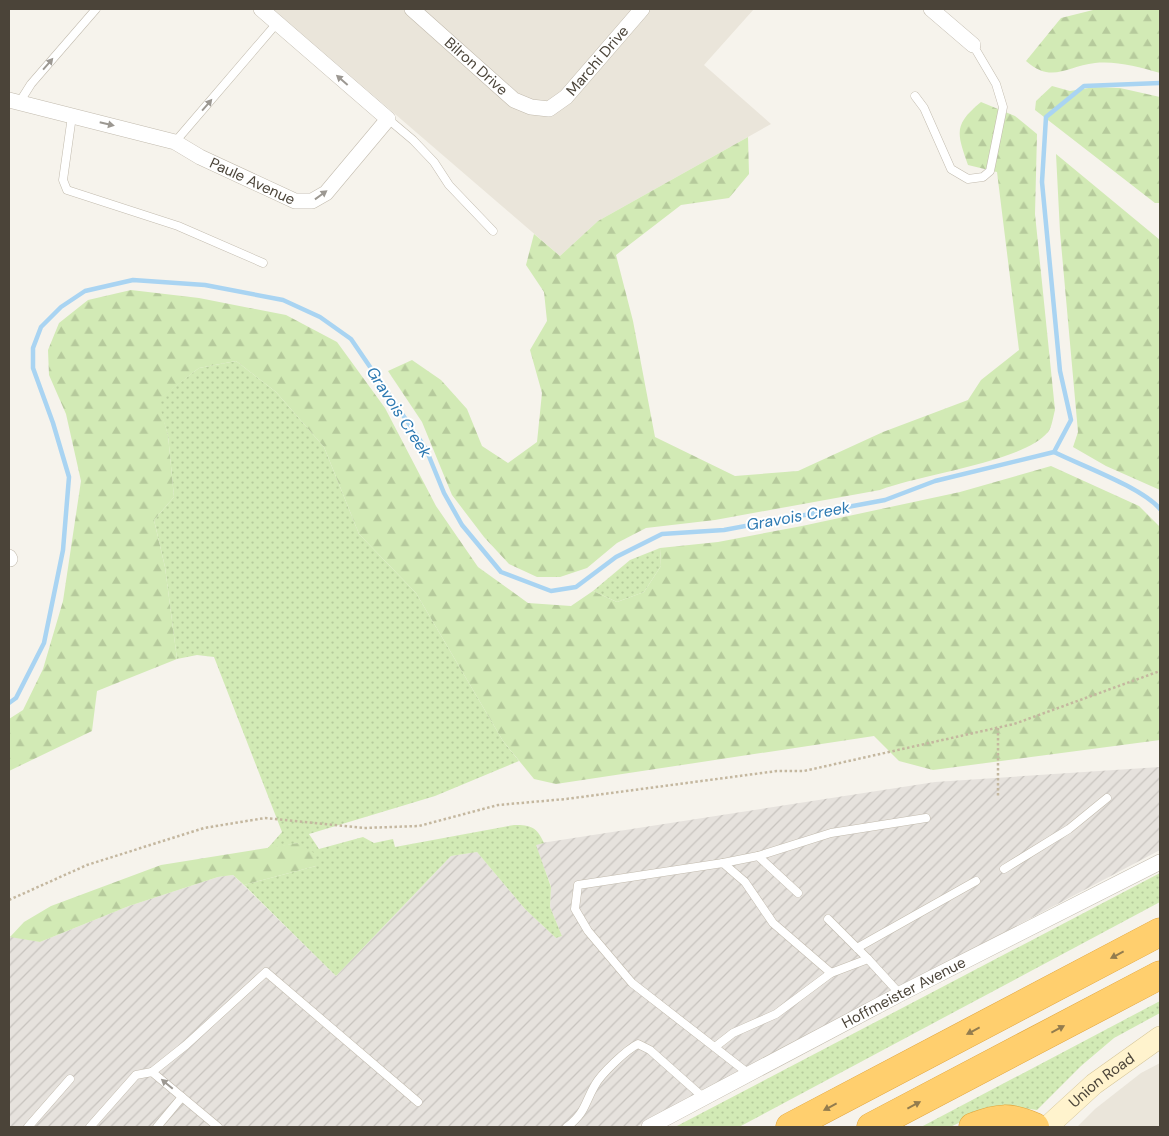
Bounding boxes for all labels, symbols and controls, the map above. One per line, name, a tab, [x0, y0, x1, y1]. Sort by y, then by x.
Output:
street label: Marchi Drive	[562, 21, 633, 100]
street label: Bilron Drive	[440, 33, 512, 100]
one-way arrow	[42, 58, 54, 70]
one-way arrow	[336, 74, 349, 85]
one-way arrow	[201, 99, 212, 112]
one-way arrow	[100, 120, 115, 128]
street label: Paule Avenue	[206, 153, 298, 210]
one-way arrow	[314, 190, 328, 200]
water label: Gravois Creek	[362, 362, 437, 462]
water label: Gravois Creek	[745, 496, 852, 535]
one-way arrow	[1110, 951, 1124, 959]
street label: Hoffmeister Avenue	[838, 952, 969, 1033]
one-way arrow	[1051, 1025, 1065, 1033]
one-way arrow	[966, 1027, 981, 1035]
street label: Union Road	[1064, 1048, 1139, 1112]
one-way arrow	[161, 1079, 174, 1090]
one-way arrow	[908, 1100, 921, 1109]
one-way arrow	[823, 1102, 836, 1111]

